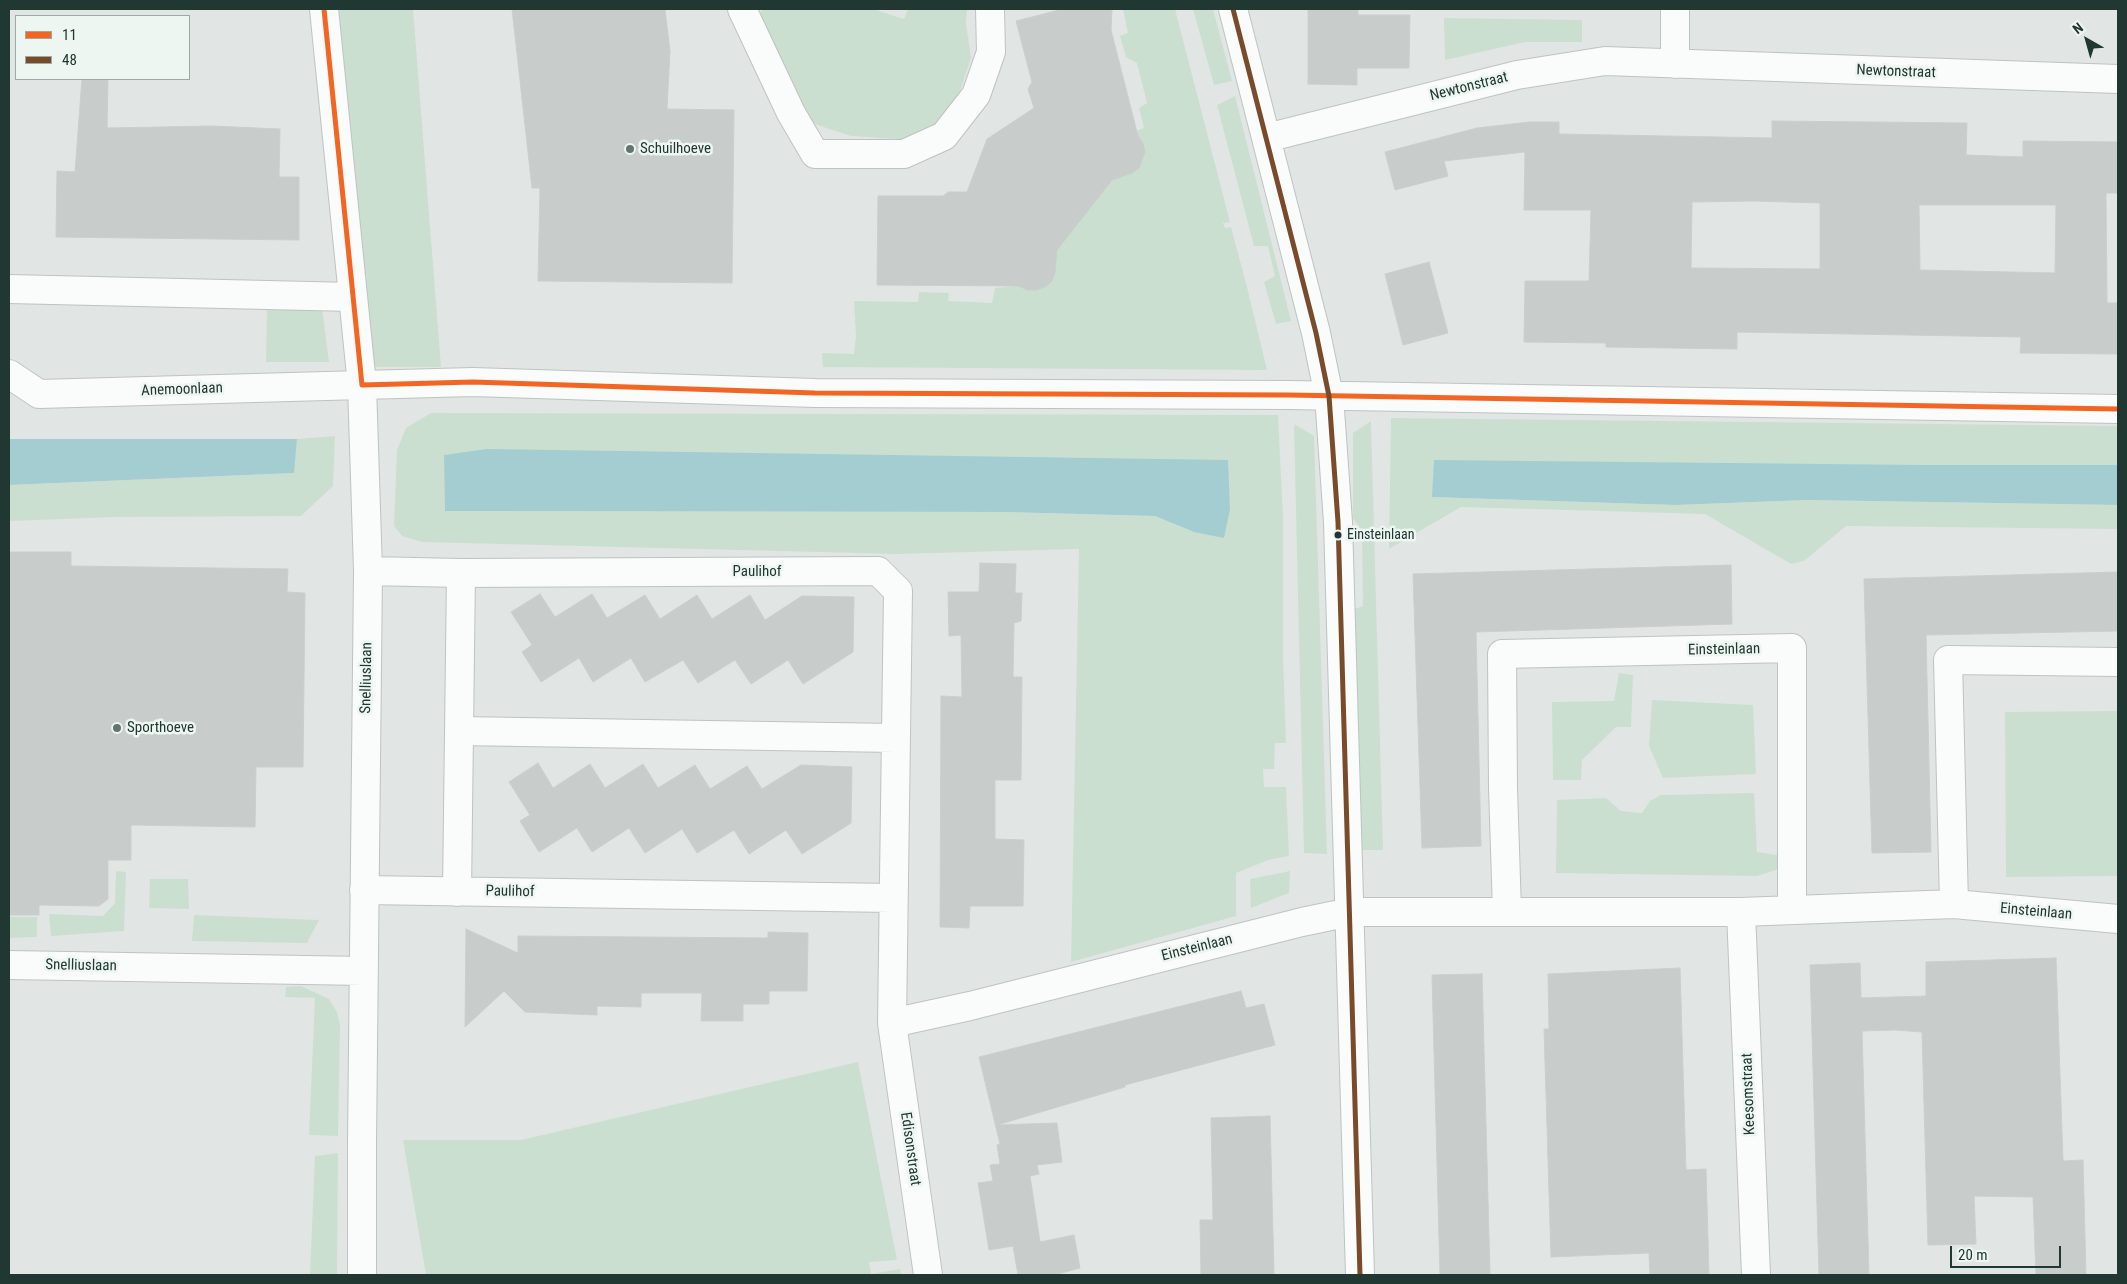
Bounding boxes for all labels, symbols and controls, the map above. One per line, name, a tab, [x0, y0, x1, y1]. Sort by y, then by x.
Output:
legend	[15, 15, 190, 80]
north arrow	[2062, 15, 2112, 65]
text: N	[2069, 19, 2086, 37]
text: 11	[62, 26, 77, 44]
text: 48	[62, 51, 77, 69]
street label: Newtonstraat	[1856, 62, 1936, 82]
street label: Newtonstraat	[1428, 69, 1510, 105]
place label: Schuilhoeve	[640, 140, 711, 158]
marker: Schuilhoeve	[624, 143, 636, 155]
street label: Anemoonlaan	[141, 380, 223, 400]
place label: Einsteinlaan	[1347, 527, 1414, 543]
marker: Einsteinlaan	[1333, 530, 1343, 540]
street label: Paulihof	[732, 563, 782, 581]
street label: Einsteinlaan	[1688, 640, 1760, 660]
street label: Snelliuslaan	[357, 642, 377, 714]
place label: Sporthoeve	[127, 719, 194, 737]
marker: Sporthoeve	[111, 722, 123, 734]
street label: Paulihof	[485, 883, 535, 901]
street label: Einsteinlaan	[1999, 900, 2073, 924]
street label: Einsteinlaan	[1160, 931, 1234, 965]
street label: Snelliuslaan	[45, 956, 117, 976]
street label: Keesomstraat	[1739, 1053, 1759, 1135]
street label: Edisonstraat	[896, 1111, 924, 1187]
scale bar	[1952, 1236, 2063, 1268]
text: 20 m	[1958, 1246, 1988, 1264]

